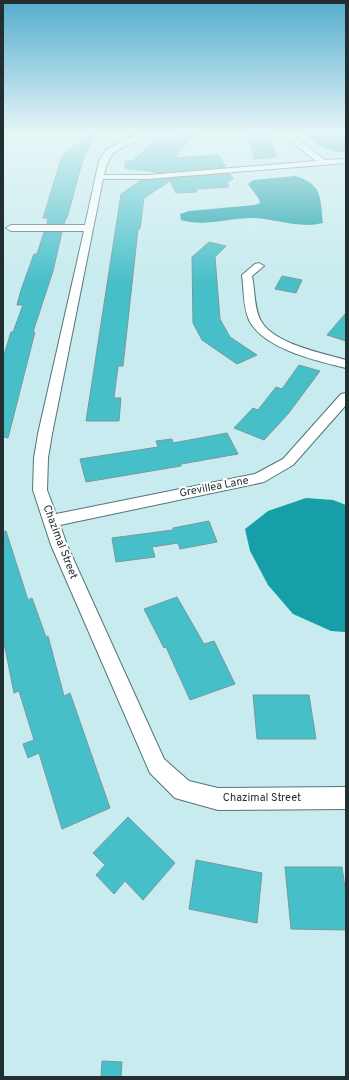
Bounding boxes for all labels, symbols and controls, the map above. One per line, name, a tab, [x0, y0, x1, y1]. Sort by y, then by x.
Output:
street label: Grevillea Lane	[178, 473, 250, 501]
street label: Chazimal Street	[39, 503, 81, 581]
street label: Chazimal Street	[223, 791, 301, 805]

